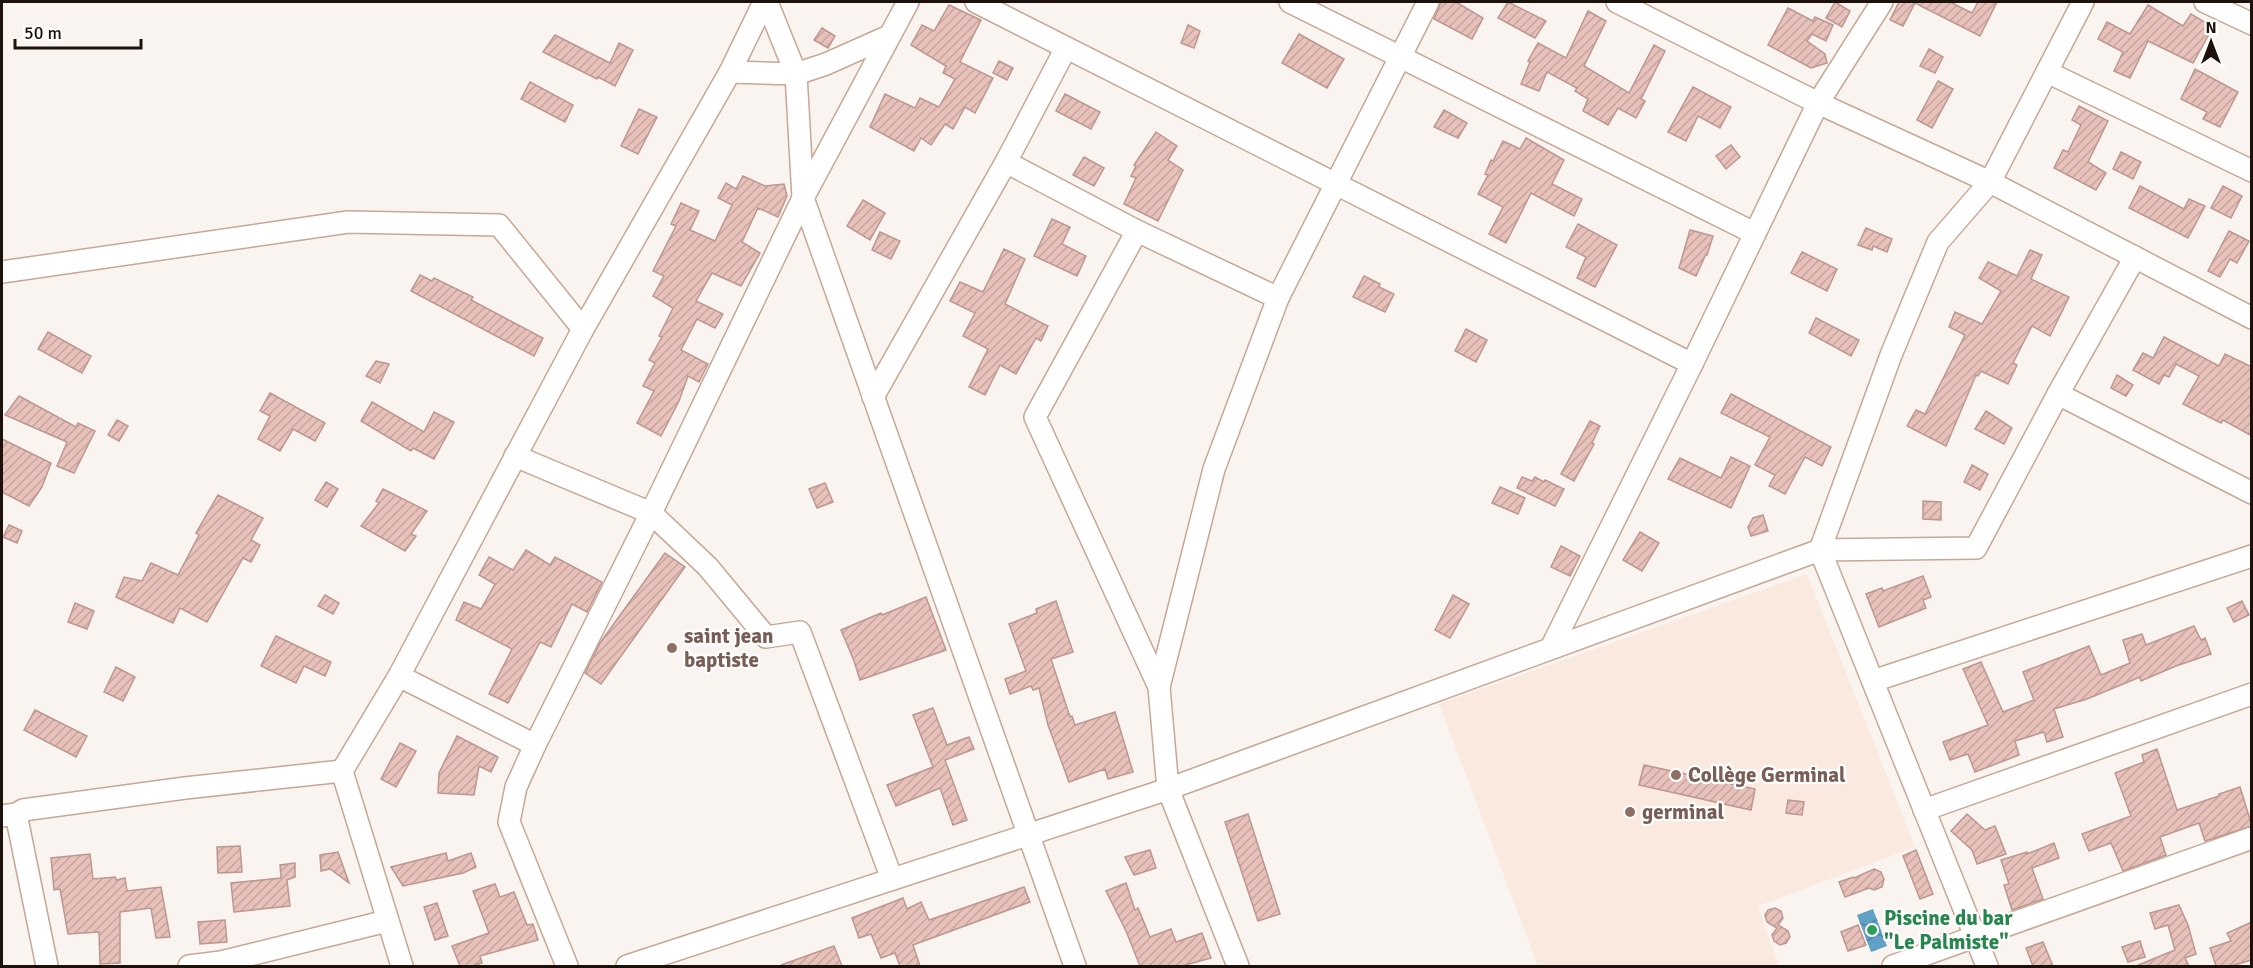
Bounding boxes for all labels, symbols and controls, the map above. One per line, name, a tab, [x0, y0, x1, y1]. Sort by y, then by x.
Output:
scale bar	[15, 12, 141, 50]
north arrow	[2181, 12, 2241, 72]
text: N	[2205, 18, 2217, 38]
text: 50 m	[24, 22, 62, 44]
place label: saint jean baptiste	[684, 623, 773, 673]
marker: saint jean baptiste	[665, 641, 679, 655]
place label: Collège Germinal	[1688, 762, 1846, 788]
marker: Collège Germinal	[1669, 768, 1683, 782]
place label: germinal	[1642, 799, 1725, 825]
marker: germinal	[1623, 805, 1637, 819]
place label: Piscine du bar "Le Palmiste"	[1884, 905, 2013, 955]
marker: Piscine du bar "Le Palmiste"	[1865, 923, 1879, 937]

